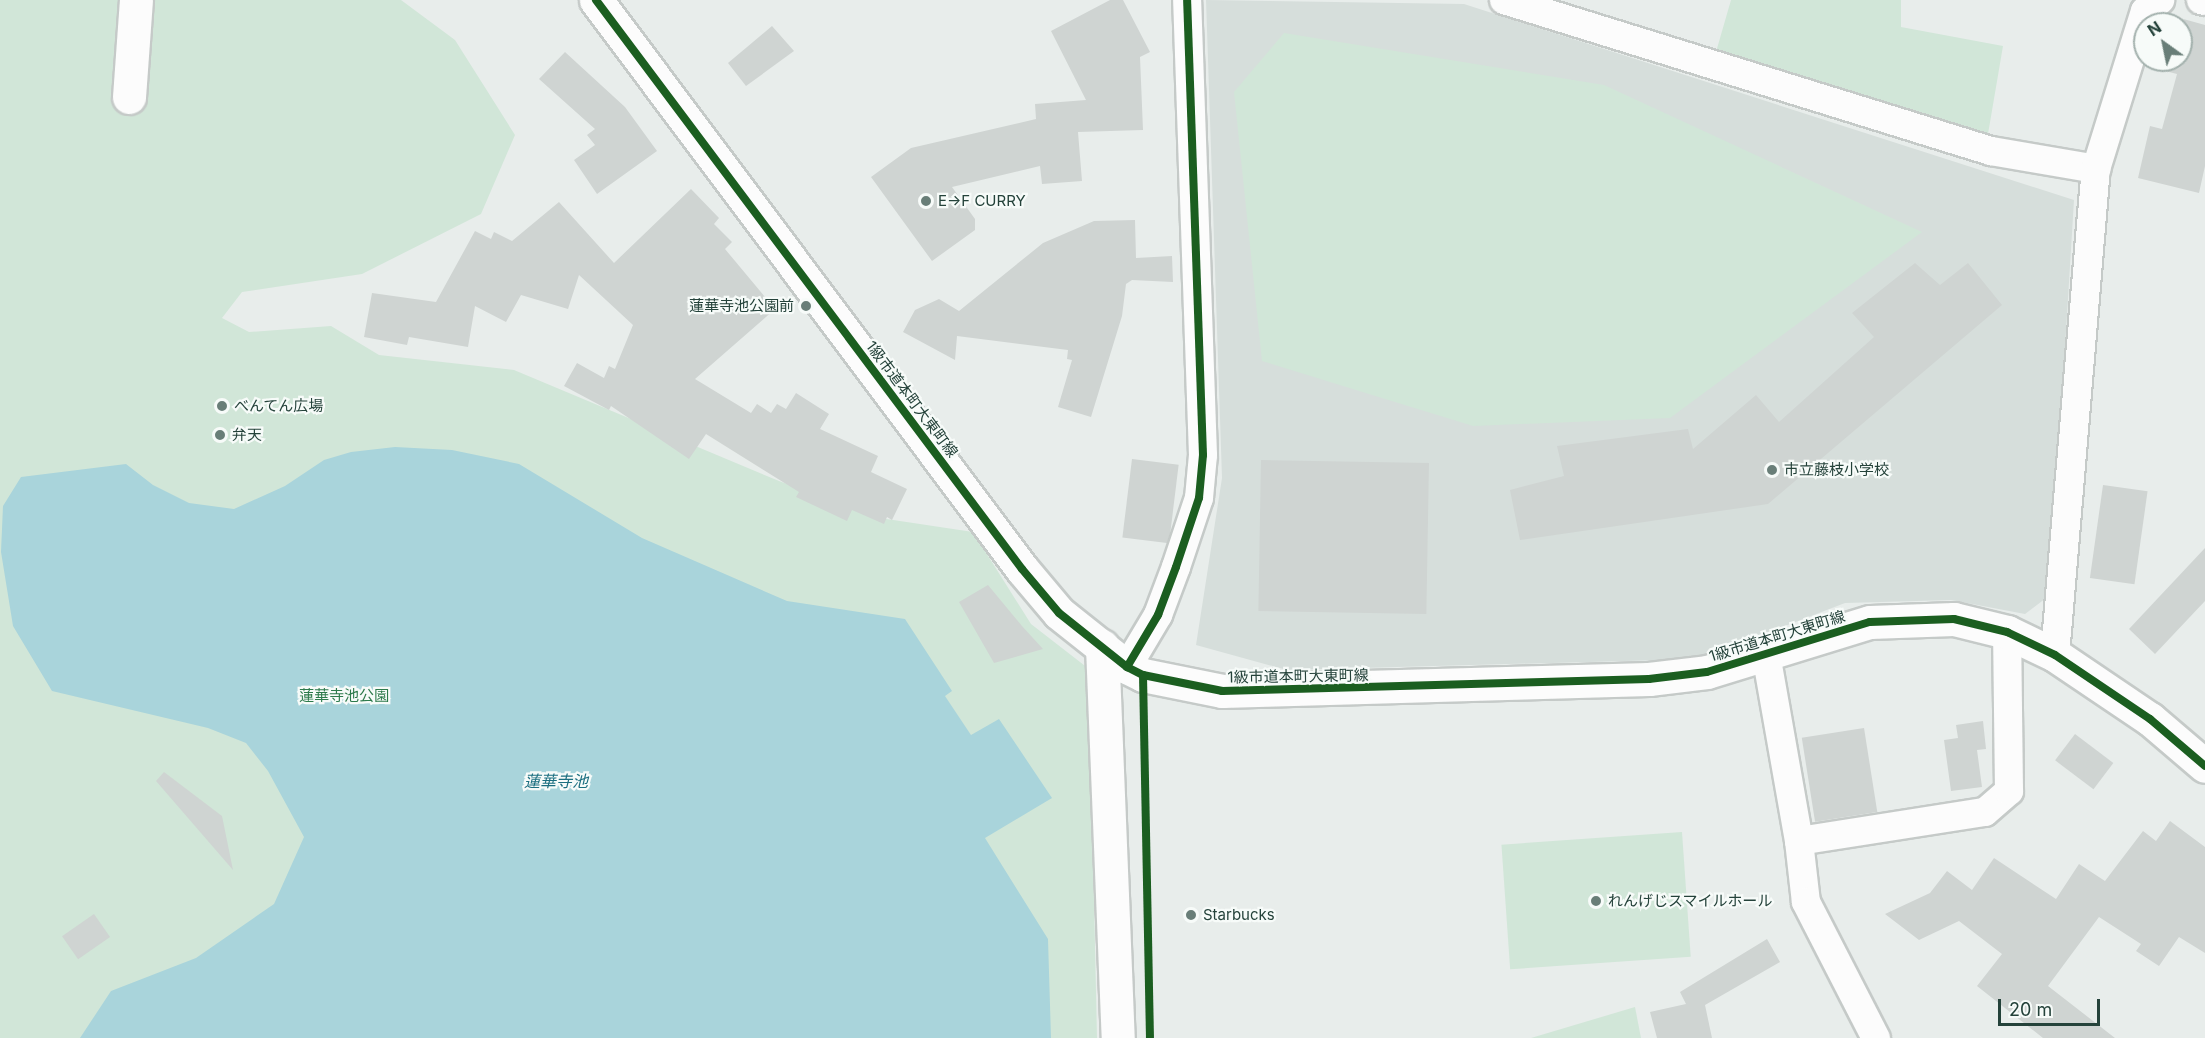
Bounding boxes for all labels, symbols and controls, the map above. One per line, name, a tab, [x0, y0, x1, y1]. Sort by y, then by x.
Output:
north arrow	[2133, 12, 2193, 72]
text: N	[2144, 17, 2165, 40]
place label: E→F CURRY	[938, 192, 1026, 210]
marker: E→F CURRY	[919, 194, 933, 208]
place label: 蓮華寺池公園前	[689, 297, 794, 315]
marker: 蓮華寺池公園前	[799, 299, 813, 313]
street label: 1級市道本町大東町線	[862, 337, 962, 461]
place label: べんてん広場	[234, 397, 324, 415]
marker: べんてん広場	[215, 399, 229, 413]
place label: 弁天	[232, 426, 262, 444]
marker: 弁天	[213, 428, 227, 442]
place label: 市立藤枝小学校	[1784, 461, 1889, 479]
marker: 市立藤枝小学校	[1765, 463, 1779, 477]
street label: 1級市道本町大東町線	[1707, 607, 1847, 665]
street label: 1級市道本町大東町線	[1227, 666, 1369, 686]
park label: 蓮華寺池公園	[299, 687, 389, 705]
water label: 蓮華寺池	[524, 771, 588, 791]
place label: れんげじスマイルホール	[1608, 892, 1773, 910]
marker: れんげじスマイルホール	[1589, 894, 1603, 908]
place label: Starbucks	[1203, 906, 1275, 924]
marker: Starbucks	[1184, 908, 1198, 922]
scale bar	[2001, 987, 2103, 1025]
text: 20 m	[2009, 999, 2052, 1020]

